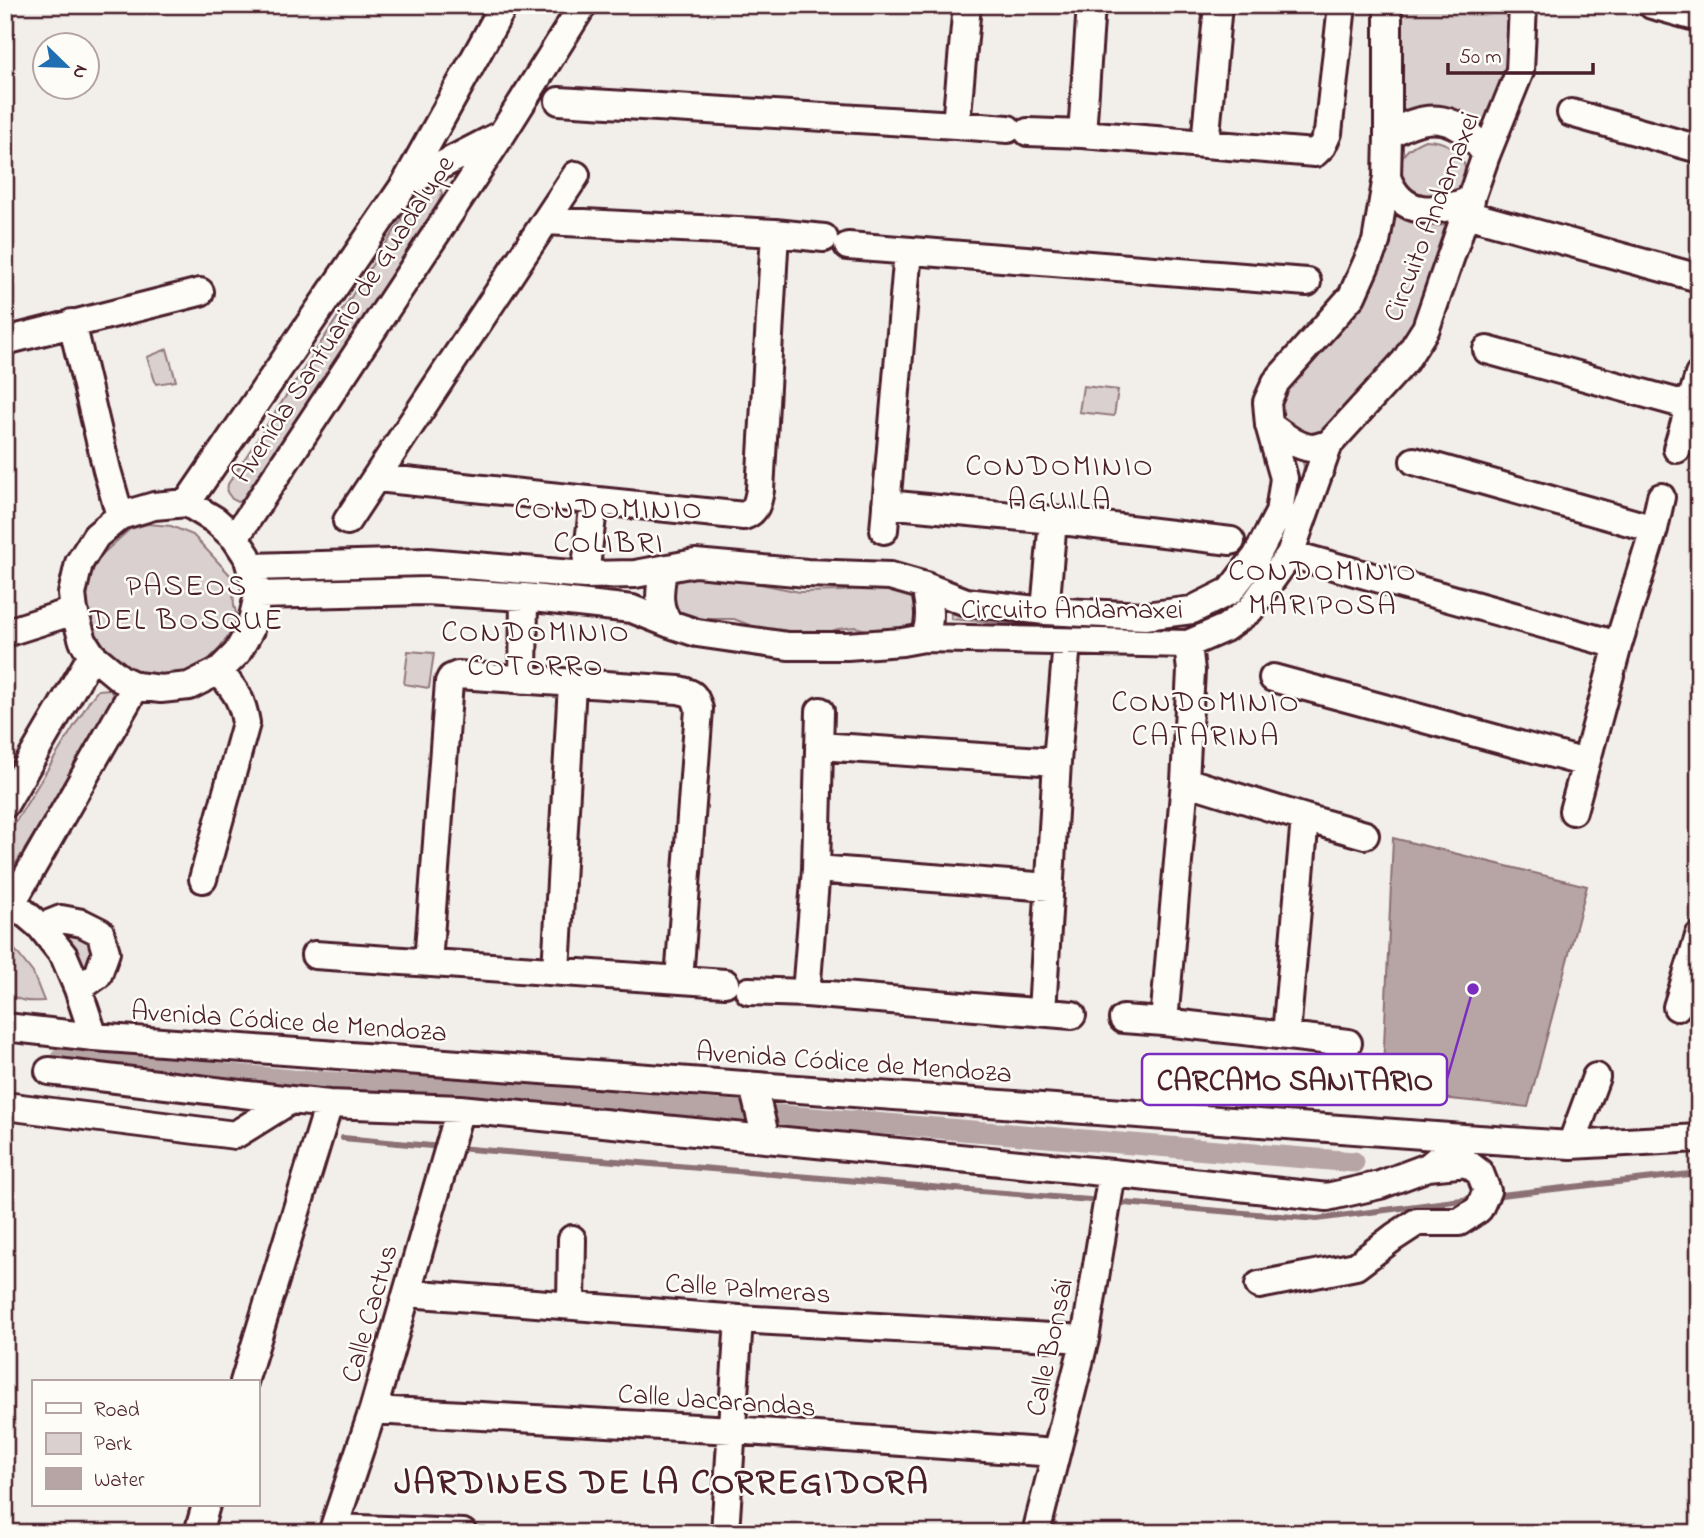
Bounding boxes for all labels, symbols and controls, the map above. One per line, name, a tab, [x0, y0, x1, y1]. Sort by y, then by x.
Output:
north arrow	[32, 32, 102, 102]
scale bar	[1448, 32, 1594, 76]
text: 50 m	[1459, 43, 1502, 73]
text: N	[64, 60, 94, 83]
street label: Circuito Andamaxei	[1374, 106, 1492, 328]
street label: Avenida Santuario de Guadalupe	[223, 147, 467, 492]
district label: CONDOMINIO AGUILA	[965, 446, 1155, 524]
district label: CONDOMINIO COLIBRI	[514, 489, 704, 567]
district label: CONDOMINIO MARIPOSA	[1228, 551, 1418, 629]
district label: PASEOS DEL BOSQUE	[89, 566, 284, 644]
street label: Circuito Andamaxei	[961, 591, 1183, 632]
district label: CONDOMINIO COTORRO	[441, 612, 631, 690]
district label: CONDOMINIO CATARINA	[1111, 682, 1301, 760]
street label: Avenida Códice de Mendoza	[129, 992, 448, 1055]
street label: Avenida Códice de Mendoza	[694, 1033, 1013, 1096]
callout: CARCAMO SANITARIO	[1142, 1054, 1447, 1105]
text: CARCAMO SANITARIO	[1157, 1061, 1433, 1105]
street label: Calle Cactus	[332, 1240, 411, 1388]
street label: Calle Palmeras	[663, 1264, 832, 1317]
street label: Calle Bonsái	[1017, 1275, 1086, 1421]
street label: Calle Jacarandas	[616, 1375, 817, 1430]
legend	[32, 1380, 259, 1506]
text: Road	[94, 1396, 140, 1426]
text: Park	[94, 1430, 133, 1460]
district label: JARDINES DE LA CORREGIDORA	[394, 1459, 930, 1510]
text: Water	[94, 1466, 145, 1496]

